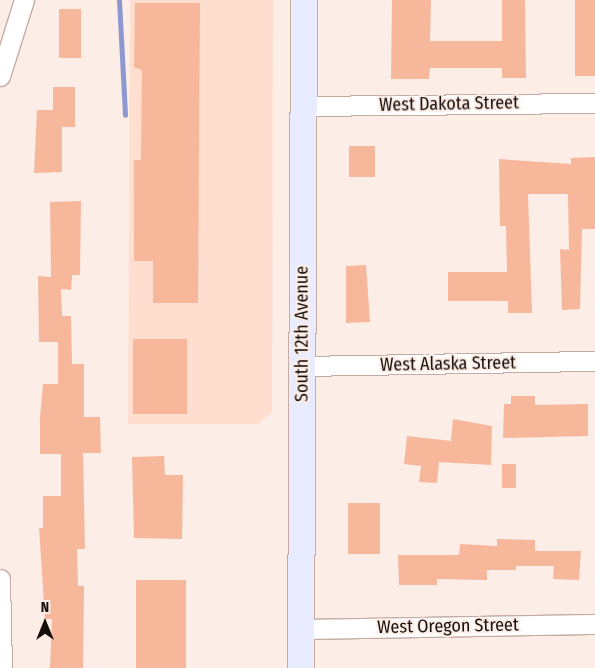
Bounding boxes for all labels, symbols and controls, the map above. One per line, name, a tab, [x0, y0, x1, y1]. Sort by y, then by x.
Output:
street label: West Dakota Street	[379, 92, 519, 116]
street label: South 12th Avenue	[291, 266, 313, 402]
street label: West Alaska Street	[380, 352, 516, 376]
north arrow	[20, 598, 70, 648]
text: N	[41, 599, 49, 616]
street label: West Oregon Street	[377, 614, 519, 638]

